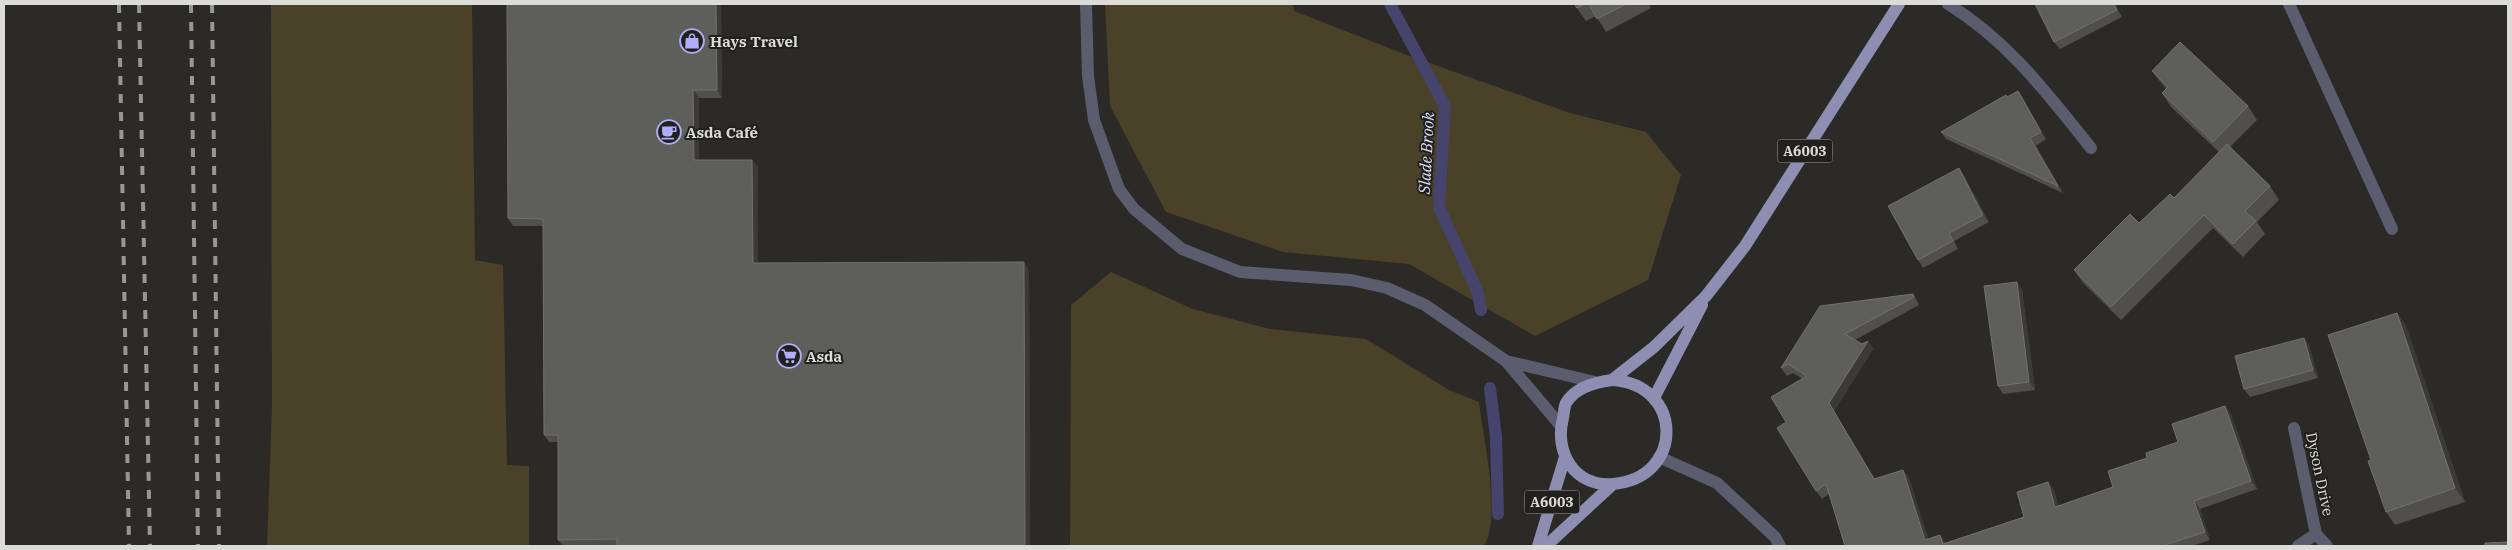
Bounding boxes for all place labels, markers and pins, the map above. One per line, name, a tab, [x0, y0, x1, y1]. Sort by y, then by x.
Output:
shop icon: Hays Travel	[679, 28, 705, 54]
place label: Hays Travel	[710, 32, 798, 51]
cafe icon: Asda Café	[656, 119, 682, 145]
place label: Asda Café	[686, 123, 758, 142]
supermarket icon: Asda	[776, 343, 802, 369]
place label: Asda	[806, 347, 843, 366]

